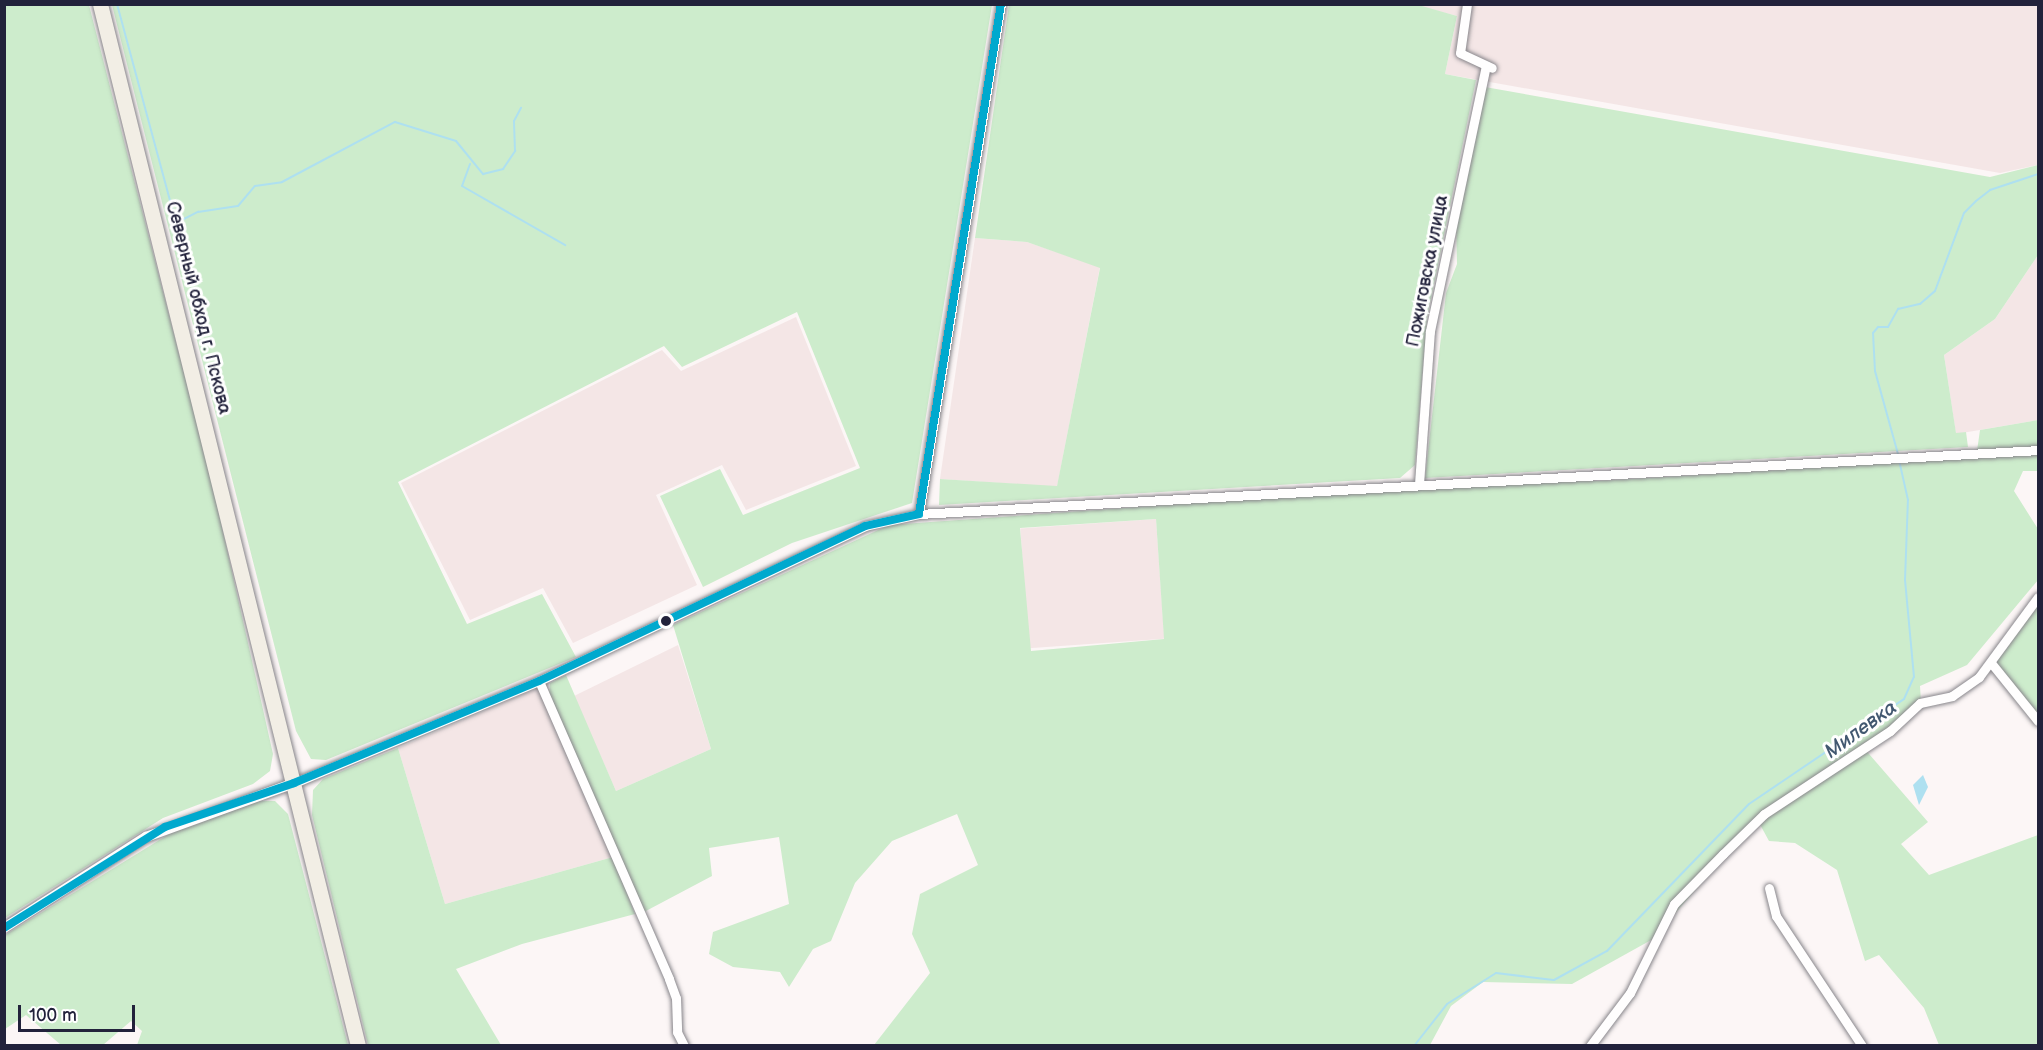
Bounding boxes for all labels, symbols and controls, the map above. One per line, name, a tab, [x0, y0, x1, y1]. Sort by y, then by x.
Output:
street label: Пожиговска улица	[1403, 193, 1453, 349]
street label: Северный обход г. Пскова	[161, 199, 235, 417]
unlabelled marker	[660, 615, 672, 627]
water label: Милевка	[1820, 696, 1902, 764]
scale bar	[21, 993, 138, 1031]
text: 100 m	[29, 1005, 77, 1026]

